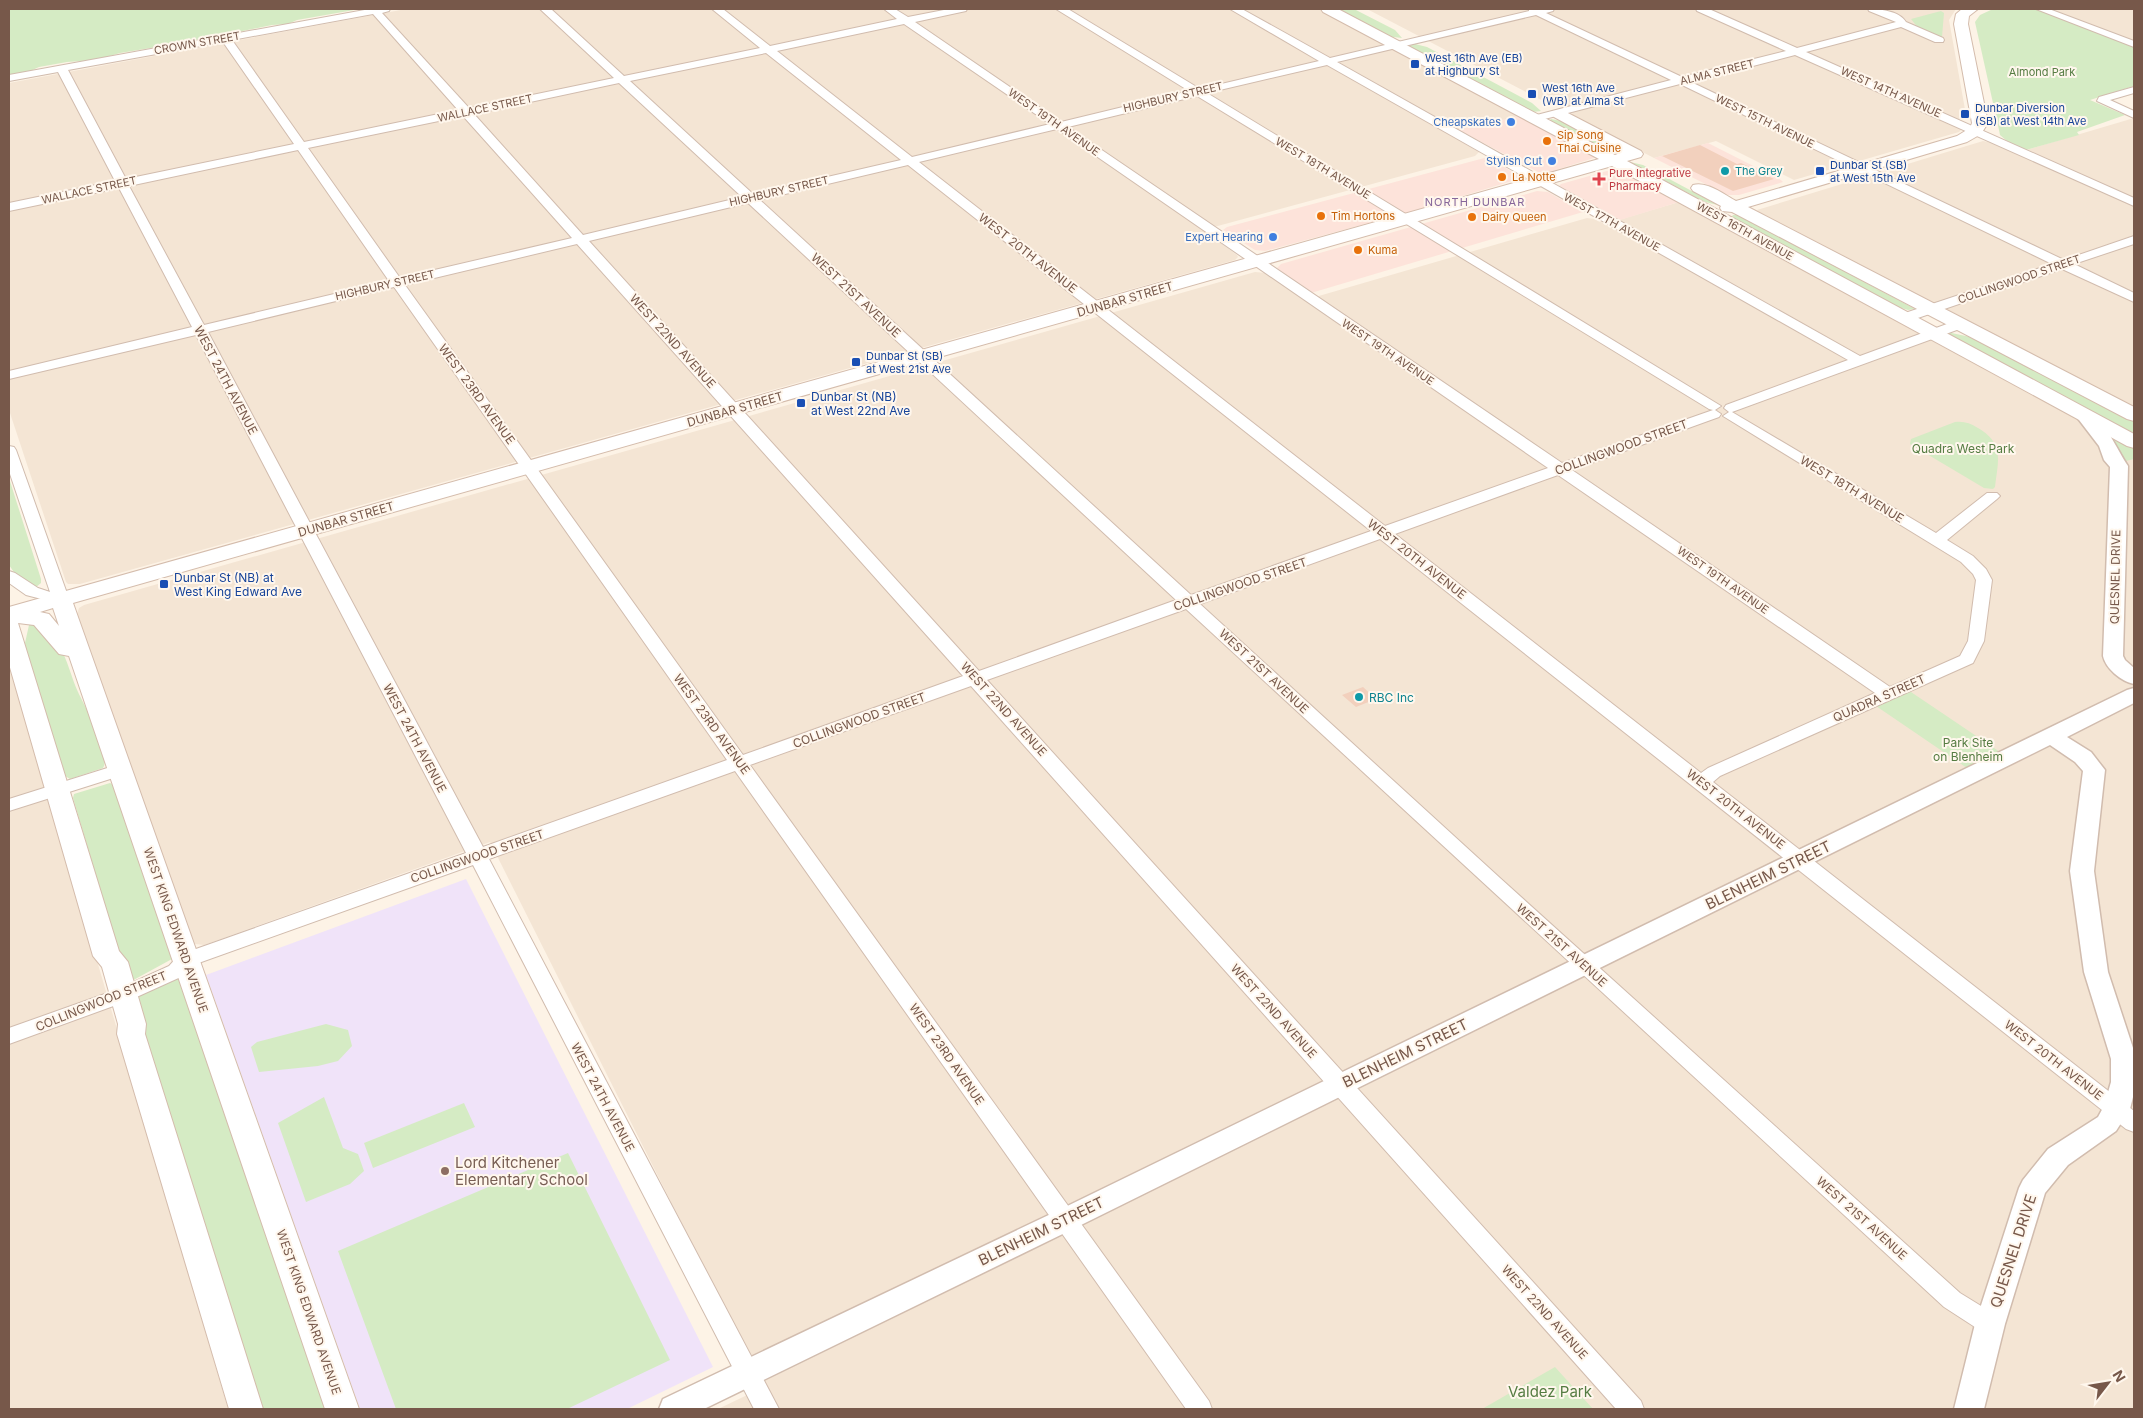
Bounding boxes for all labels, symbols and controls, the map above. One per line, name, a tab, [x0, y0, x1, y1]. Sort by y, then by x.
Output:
street label: CROWN STREET	[153, 29, 241, 57]
place label: West 16th Ave (EB) at Highbury St	[1425, 51, 1523, 78]
street label: ALMA STREET	[1678, 56, 1756, 88]
marker: West 16th Ave (EB) at Highbury St	[1409, 58, 1421, 70]
street label: WEST 14TH AVENUE	[1838, 63, 1944, 121]
park label: Almond Park	[2009, 65, 2075, 79]
street label: HIGHBURY STREET	[1122, 79, 1224, 115]
place label: West 16th Ave (WB) at Alma St	[1542, 81, 1624, 108]
street label: WEST 19TH AVENUE	[1006, 85, 1102, 159]
marker: West 16th Ave (WB) at Alma St	[1526, 88, 1538, 100]
street label: WALLACE STREET	[436, 91, 534, 125]
street label: WEST 15TH AVENUE	[1713, 91, 1817, 151]
place label: Dunbar Diversion (SB) at West 14th Ave	[1975, 101, 2086, 128]
marker: Dunbar Diversion (SB) at West 14th Ave	[1959, 108, 1971, 120]
place label: Cheapskates	[1433, 115, 1501, 129]
marker: Cheapskates	[1505, 116, 1517, 128]
place label: Sip Song Thai Cuisine	[1557, 128, 1621, 155]
street label: WEST 18TH AVENUE	[1273, 134, 1373, 202]
marker: Sip Song Thai Cuisine	[1541, 135, 1553, 147]
place label: Stylish Cut	[1486, 154, 1542, 168]
marker: Stylish Cut	[1546, 155, 1558, 167]
place label: Dunbar St (SB) at West 15th Ave	[1830, 158, 1916, 185]
place label: The Grey	[1735, 164, 1783, 178]
marker: The Grey	[1719, 165, 1731, 177]
marker: Dunbar St (SB) at West 15th Ave	[1814, 165, 1826, 177]
place label: Pure Integrative Pharmacy	[1609, 166, 1691, 193]
place label: La Notte	[1512, 170, 1556, 184]
marker: La Notte	[1496, 171, 1508, 183]
street label: WALLACE STREET	[40, 173, 138, 207]
street label: HIGHBURY STREET	[728, 173, 830, 209]
marker: Pure Integrative Pharmacy	[1593, 173, 1605, 185]
street label: WEST 17TH AVENUE	[1561, 190, 1663, 254]
district label: NORTH DUNBAR	[1425, 195, 1525, 209]
street label: WEST 16TH AVENUE	[1694, 199, 1796, 263]
place label: Tim Hortons	[1331, 209, 1395, 223]
street label: WEST 20TH AVENUE	[976, 210, 1080, 296]
marker: Tim Hortons	[1315, 210, 1327, 222]
place label: Dairy Queen	[1482, 210, 1547, 224]
marker: Dairy Queen	[1466, 211, 1478, 223]
place label: Expert Hearing	[1185, 230, 1263, 244]
marker: Expert Hearing	[1267, 231, 1279, 243]
place label: Kuma	[1368, 243, 1397, 257]
marker: Kuma	[1352, 244, 1364, 256]
street label: WEST 21ST AVENUE	[808, 250, 904, 340]
street label: COLLINGWOOD STREET	[1956, 251, 2082, 307]
street label: HIGHBURY STREET	[334, 267, 436, 303]
street label: DUNBAR STREET	[1075, 278, 1175, 320]
street label: WEST 22ND AVENUE	[627, 291, 719, 391]
street label: WEST 19TH AVENUE	[1339, 316, 1437, 388]
street label: WEST 24TH AVENUE	[191, 323, 261, 437]
street label: WEST 23RD AVENUE	[436, 341, 518, 447]
place label: Dunbar St (SB) at West 21st Ave	[866, 349, 951, 376]
marker: Dunbar St (SB) at West 21st Ave	[850, 356, 862, 368]
street label: DUNBAR STREET	[685, 388, 785, 430]
place label: Dunbar St (NB) at West 22nd Ave	[811, 389, 910, 418]
marker: Dunbar St (NB) at West 22nd Ave	[795, 397, 807, 409]
street label: COLLINGWOOD STREET	[1553, 416, 1690, 478]
park label: Quadra West Park	[1912, 441, 2015, 456]
street label: WEST 18TH AVENUE	[1797, 452, 1907, 526]
street label: DUNBAR STREET	[296, 498, 396, 540]
street label: WEST 20TH AVENUE	[1365, 516, 1469, 602]
street label: QUESNEL DRIVE	[2107, 530, 2123, 624]
street label: WEST 19TH AVENUE	[1675, 543, 1771, 617]
street label: COLLINGWOOD STREET	[1171, 554, 1309, 614]
place label: Dunbar St (NB) at West King Edward Ave	[174, 570, 302, 599]
marker: Dunbar St (NB) at West King Edward Ave	[158, 578, 170, 590]
street label: WEST 21ST AVENUE	[1216, 626, 1312, 716]
street label: WEST 22ND AVENUE	[958, 659, 1050, 759]
street label: WEST 23RD AVENUE	[671, 671, 753, 777]
street label: QUADRA STREET	[1830, 671, 1928, 725]
street label: WEST 24TH AVENUE	[380, 681, 450, 795]
street label: COLLINGWOOD STREET	[791, 689, 928, 751]
place label: RBC Inc	[1369, 690, 1414, 705]
marker: RBC Inc	[1353, 691, 1365, 703]
park label: Park Site on Blenheim	[1933, 735, 2003, 764]
street label: WEST 20TH AVENUE	[1684, 766, 1788, 852]
street label: COLLINGWOOD STREET	[408, 826, 546, 886]
street label: BLENHEIM STREET	[1702, 836, 1834, 914]
street label: WEST KING EDWARD AVENUE	[141, 845, 211, 1015]
street label: WEST 21ST AVENUE	[1514, 900, 1610, 990]
street label: WEST 22ND AVENUE	[1228, 961, 1320, 1061]
street label: COLLINGWOOD STREET	[33, 968, 169, 1034]
street label: WEST 23RD AVENUE	[906, 1000, 988, 1108]
street label: BLENHEIM STREET	[1339, 1014, 1471, 1092]
street label: WEST 20TH AVENUE	[2002, 1017, 2106, 1103]
street label: WEST 24TH AVENUE	[568, 1040, 638, 1154]
place label: Lord Kitchener Elementary School	[455, 1153, 588, 1189]
marker: Lord Kitchener Elementary School	[439, 1165, 451, 1177]
street label: WEST 21ST AVENUE	[1814, 1173, 1910, 1263]
street label: BLENHEIM STREET	[975, 1192, 1107, 1270]
street label: QUESNEL DRIVE	[1986, 1192, 2040, 1310]
street label: WEST KING EDWARD AVENUE	[274, 1227, 344, 1397]
street label: WEST 22ND AVENUE	[1499, 1262, 1591, 1362]
north arrow	[2083, 1358, 2133, 1408]
text: N	[2110, 1367, 2130, 1385]
park label: Valdez Park	[1508, 1382, 1593, 1401]

